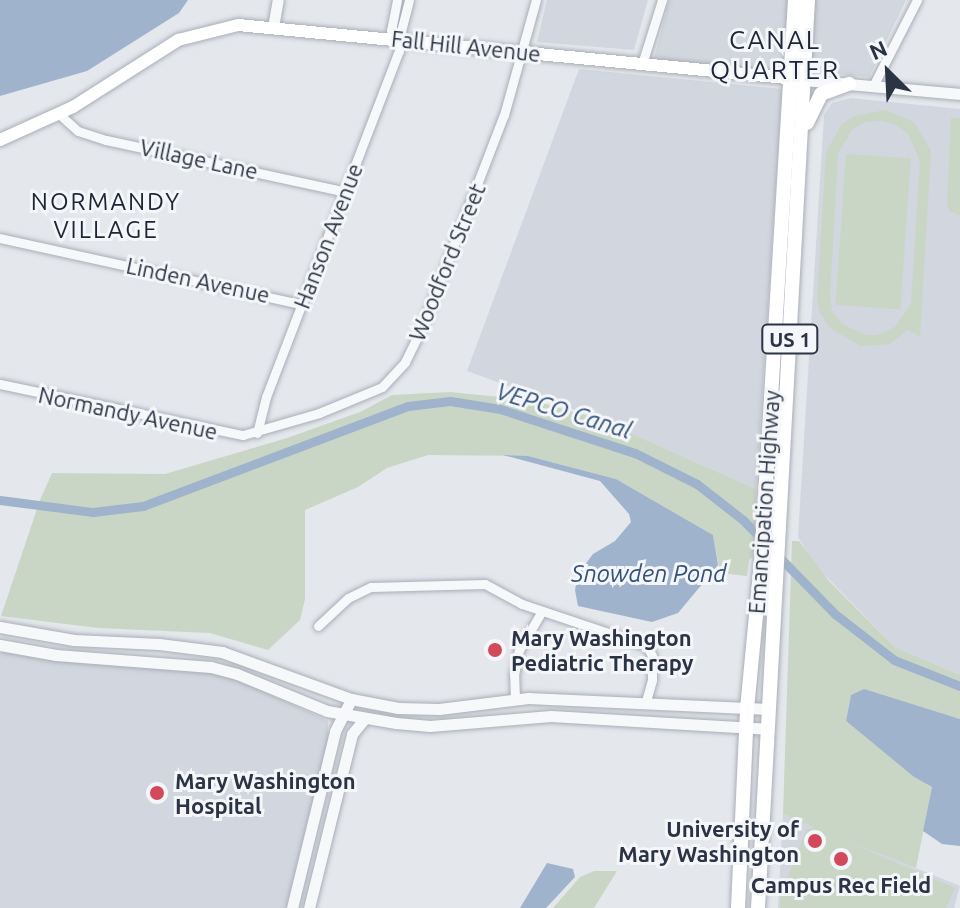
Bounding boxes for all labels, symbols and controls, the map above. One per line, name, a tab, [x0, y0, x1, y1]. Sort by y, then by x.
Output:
district label: CANAL QUARTER	[710, 24, 840, 86]
street label: Fall Hill Avenue	[390, 25, 542, 67]
north arrow	[848, 32, 928, 112]
text: N	[865, 35, 891, 64]
street label: Village Lane	[138, 134, 260, 184]
street label: Hanson Avenue	[288, 160, 368, 312]
street label: Woodford Street	[403, 179, 491, 345]
district label: NORMANDY VILLAGE	[31, 188, 181, 244]
street label: Linden Avenue	[124, 252, 272, 308]
road number: US 1	[760, 323, 820, 355]
water label: VEPCO Canal	[493, 377, 635, 445]
street label: Normandy Avenue	[36, 381, 220, 445]
street label: Emancipation Highway	[743, 389, 785, 615]
water label: Snowden Pond	[571, 560, 727, 588]
place label: Mary Washington Pediatric Therapy	[511, 624, 693, 676]
marker: Mary Washington Pediatric Therapy	[486, 641, 504, 659]
place label: Mary Washington Hospital	[175, 767, 356, 818]
marker: Mary Washington Hospital	[146, 782, 168, 804]
place label: University of Mary Washington	[618, 815, 799, 866]
marker: University of Mary Washington	[806, 832, 824, 850]
marker: Campus Rec Field	[832, 850, 850, 868]
place label: Campus Rec Field	[751, 872, 931, 898]

